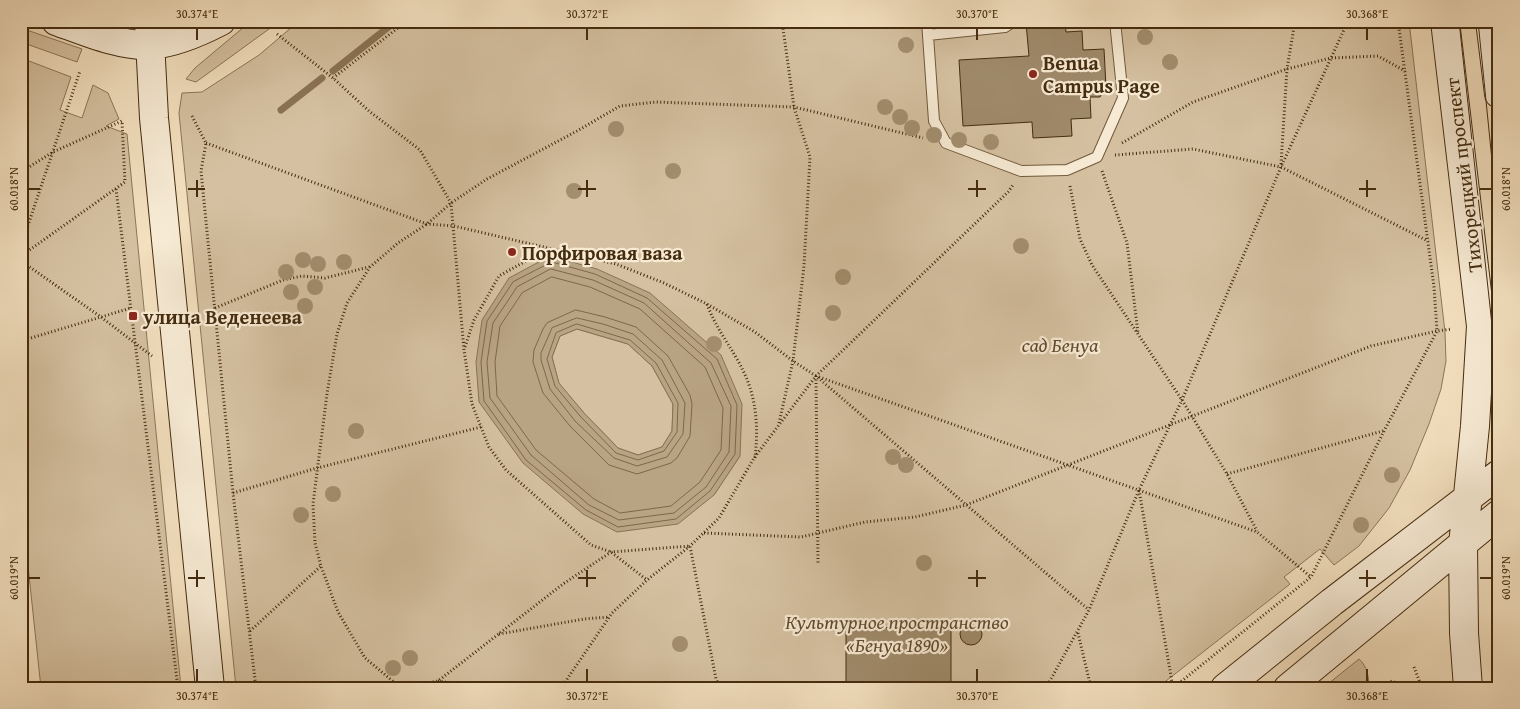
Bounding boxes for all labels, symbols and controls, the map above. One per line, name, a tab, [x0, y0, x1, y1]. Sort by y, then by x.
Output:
text: 30.374°E	[176, 5, 218, 22]
text: 30.372°E	[566, 5, 608, 22]
text: 30.370°E	[956, 5, 998, 22]
text: 30.368°E	[1346, 5, 1388, 22]
place label: Benua Campus Page	[1043, 48, 1160, 100]
marker: Benua Campus Page	[1027, 68, 1039, 80]
street label: Тихорецкий проспект	[1437, 76, 1489, 274]
text: 60.018°N	[5, 167, 22, 211]
text: 60.018°N	[1497, 167, 1514, 211]
place label: Порфировая ваза	[522, 238, 683, 267]
marker: Порфировая ваза	[506, 246, 518, 258]
place label: улица Веденеева	[142, 302, 303, 331]
marker: улица Веденеева	[127, 310, 139, 322]
park label: сад Бенуа	[1022, 330, 1099, 359]
text: 60.019°N	[5, 556, 22, 600]
text: 60.019°N	[1497, 556, 1514, 600]
park label: Культурное пространство «Бенуа 1890»	[785, 607, 1009, 659]
text: 30.374°E	[176, 687, 218, 704]
text: 30.372°E	[566, 687, 608, 704]
text: 30.370°E	[956, 687, 998, 704]
text: 30.368°E	[1346, 687, 1388, 704]

